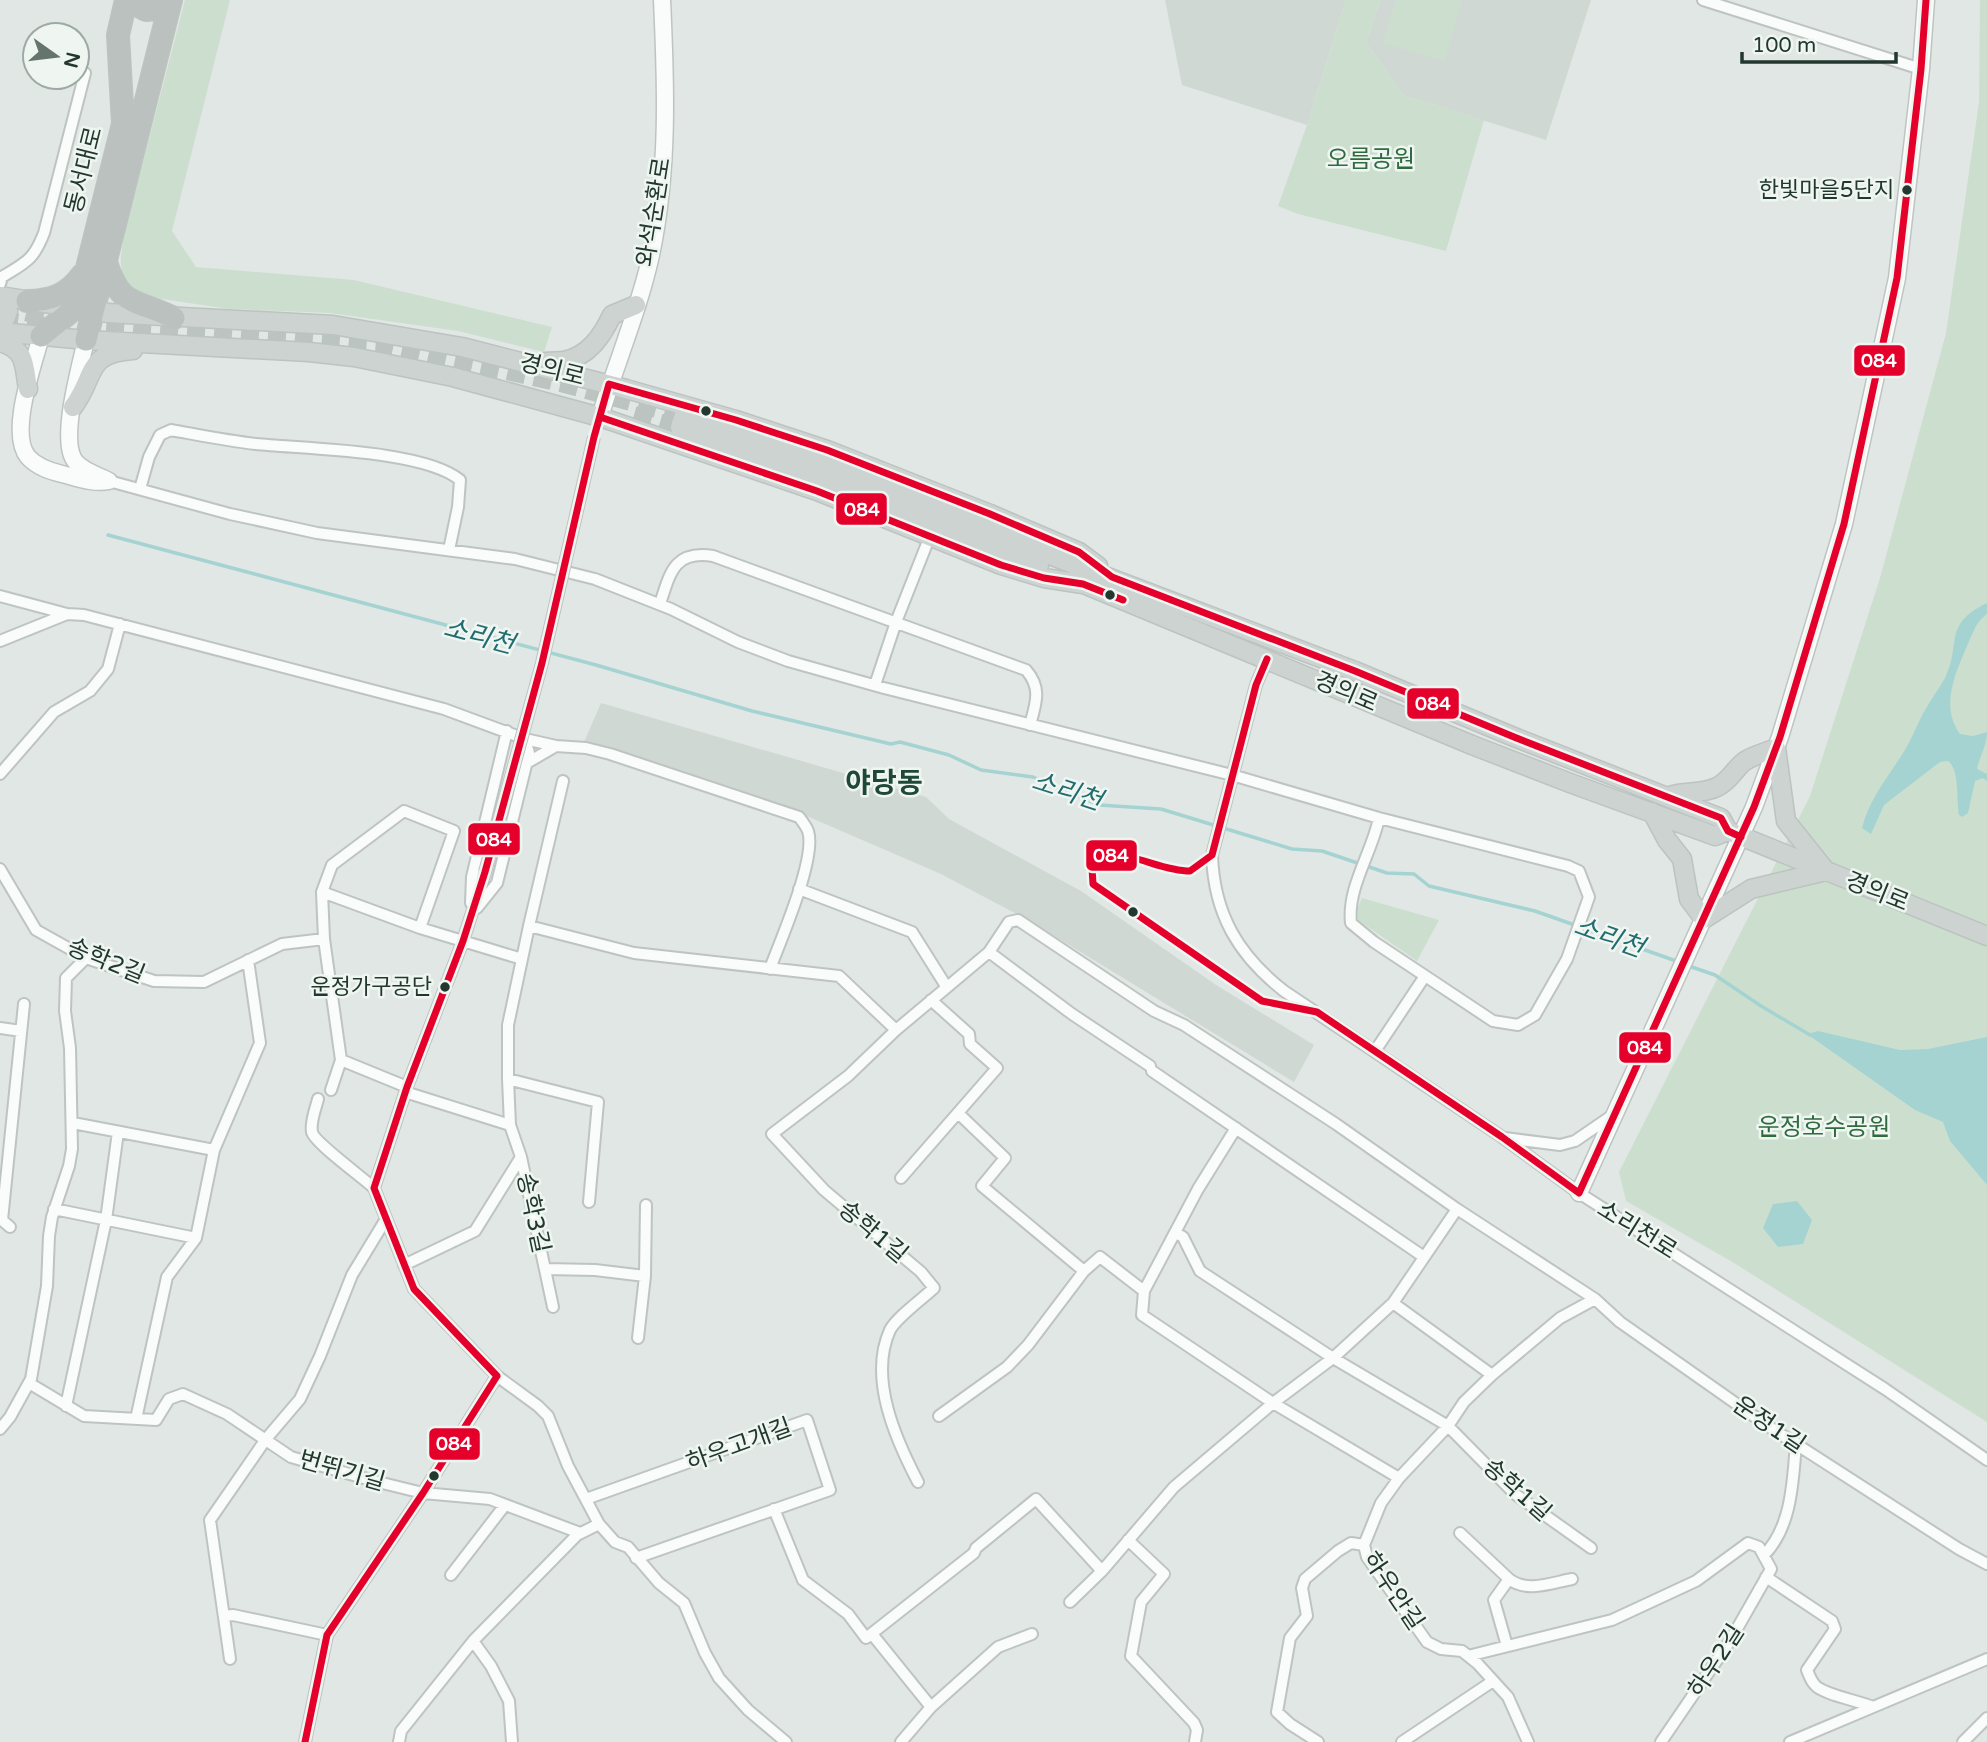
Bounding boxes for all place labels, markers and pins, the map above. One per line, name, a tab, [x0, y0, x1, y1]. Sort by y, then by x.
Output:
place label: 한빛마을5단지	[1759, 177, 1894, 203]
marker: 한빛마을5단지	[1900, 183, 1914, 197]
unlabelled marker	[699, 404, 713, 418]
unlabelled marker	[1103, 588, 1117, 602]
unlabelled marker	[1126, 905, 1140, 919]
place label: 운정가구공단	[311, 974, 432, 1000]
marker: 운정가구공단	[438, 980, 452, 994]
unlabelled marker	[427, 1469, 441, 1483]

